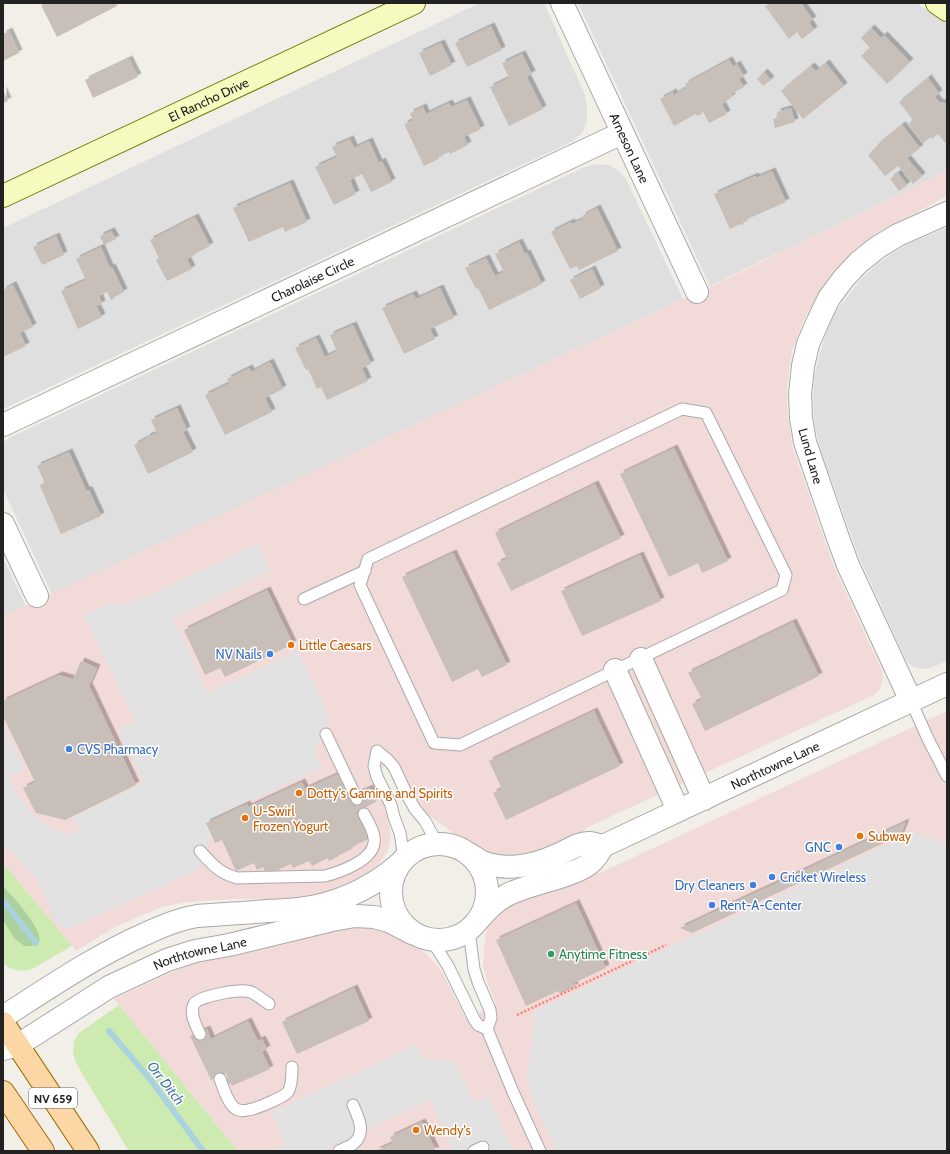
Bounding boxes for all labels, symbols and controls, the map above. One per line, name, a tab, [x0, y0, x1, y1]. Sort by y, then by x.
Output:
street label: El Rancho Drive	[166, 74, 251, 125]
street label: Arneson Lane	[606, 110, 653, 186]
street label: Charolaise Circle	[268, 252, 357, 306]
street label: Lund Lane	[795, 426, 827, 486]
place label: Little Caesars	[299, 637, 372, 653]
marker: Little Caesars	[286, 640, 296, 650]
place label: NV Nails	[216, 646, 263, 662]
marker: NV Nails	[265, 649, 275, 659]
street label: Northtowne Lane	[728, 737, 822, 793]
place label: CVS Pharmacy	[77, 741, 159, 757]
marker: CVS Pharmacy	[64, 744, 74, 754]
place label: Dotty's Gaming and Spirits	[307, 785, 453, 801]
marker: Dotty's Gaming and Spirits	[294, 788, 304, 798]
place label: U-Swirl Frozen Yogurt	[253, 803, 329, 834]
marker: U-Swirl Frozen Yogurt	[240, 813, 250, 823]
place label: Subway	[868, 828, 912, 844]
marker: Subway	[855, 831, 865, 841]
place label: GNC	[805, 839, 831, 855]
marker: GNC	[834, 842, 844, 852]
place label: Cricket Wireless	[780, 869, 867, 885]
marker: Cricket Wireless	[767, 872, 777, 882]
place label: Dry Cleaners	[675, 877, 746, 893]
marker: Dry Cleaners	[748, 880, 758, 890]
place label: Rent-A-Center	[720, 897, 802, 913]
marker: Rent-A-Center	[707, 900, 717, 910]
street label: Northtowne Lane	[151, 933, 248, 973]
place label: Anytime Fitness	[559, 946, 648, 962]
marker: Anytime Fitness	[546, 949, 556, 959]
water label: Orr Ditch	[143, 1057, 189, 1109]
road number: NV 659	[29, 1088, 77, 1108]
place label: Wendy's	[424, 1122, 472, 1138]
marker: Wendy's	[411, 1125, 421, 1135]

